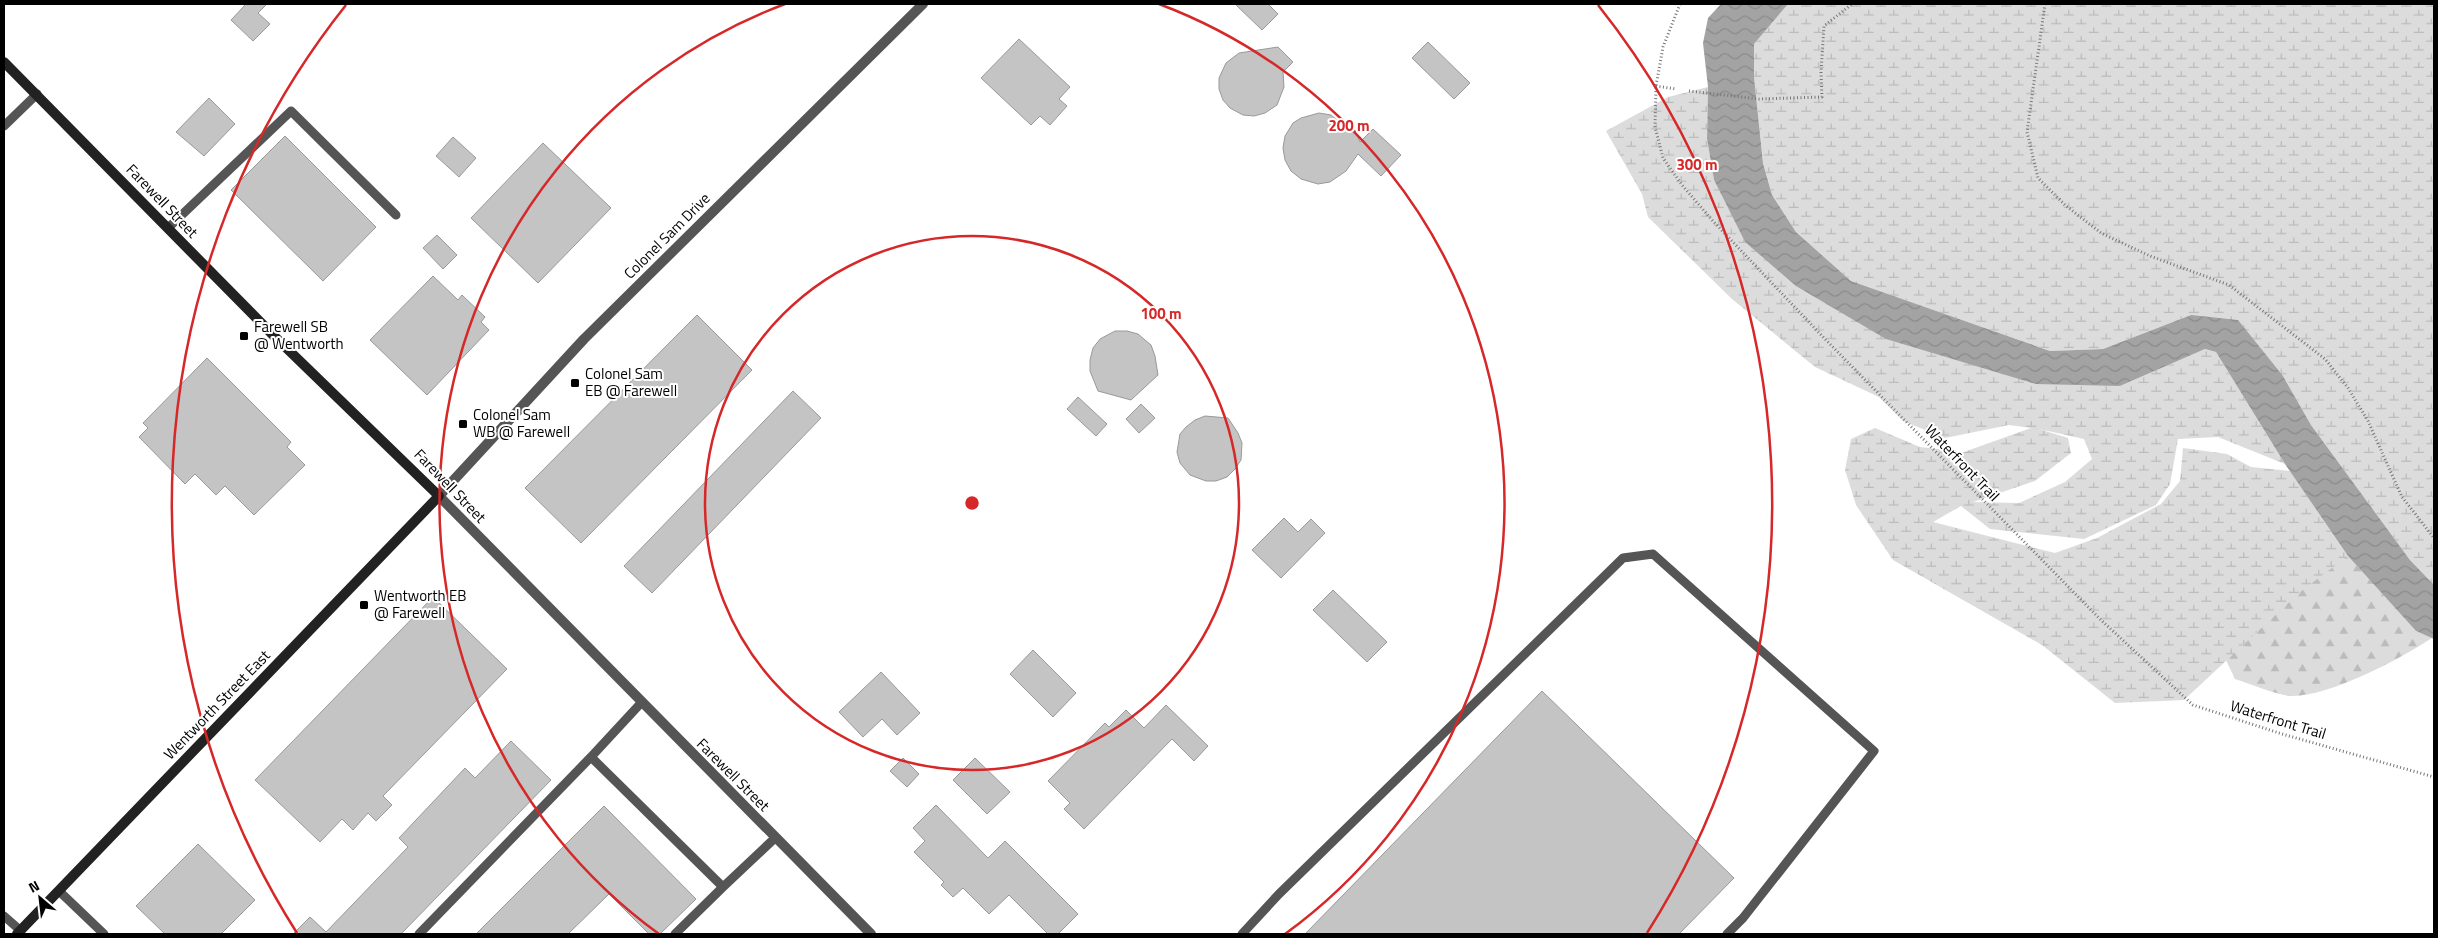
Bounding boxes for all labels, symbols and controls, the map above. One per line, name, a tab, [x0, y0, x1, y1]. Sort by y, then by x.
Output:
text: 200 m	[1328, 114, 1370, 137]
text: 300 m	[1676, 153, 1718, 176]
street label: Farewell Street	[121, 158, 204, 243]
street label: Colonel Sam Drive	[618, 187, 715, 284]
text: 100 m	[1140, 302, 1182, 325]
place label: Farewell SB @ Wentworth	[254, 315, 344, 355]
marker: Farewell SB @ Wentworth	[238, 330, 250, 342]
place label: Colonel Sam EB @ Farewell	[585, 362, 677, 402]
marker: Colonel Sam EB @ Farewell	[569, 377, 581, 389]
place label: Colonel Sam WB @ Farewell	[473, 403, 570, 443]
marker: Colonel Sam WB @ Farewell	[457, 418, 469, 430]
street label: Waterfront Trail	[1920, 419, 2005, 506]
street label: Farewell Street	[409, 443, 492, 528]
centre of rings	[963, 494, 981, 512]
place label: Wentworth EB @ Farewell	[374, 584, 466, 624]
marker: Wentworth EB @ Farewell	[358, 599, 370, 611]
street label: Wentworth Street East	[158, 644, 276, 765]
street label: Waterfront Trail	[2227, 694, 2329, 745]
street label: Farewell Street	[692, 733, 776, 817]
north arrow	[15, 873, 65, 923]
text: N	[24, 875, 43, 898]

